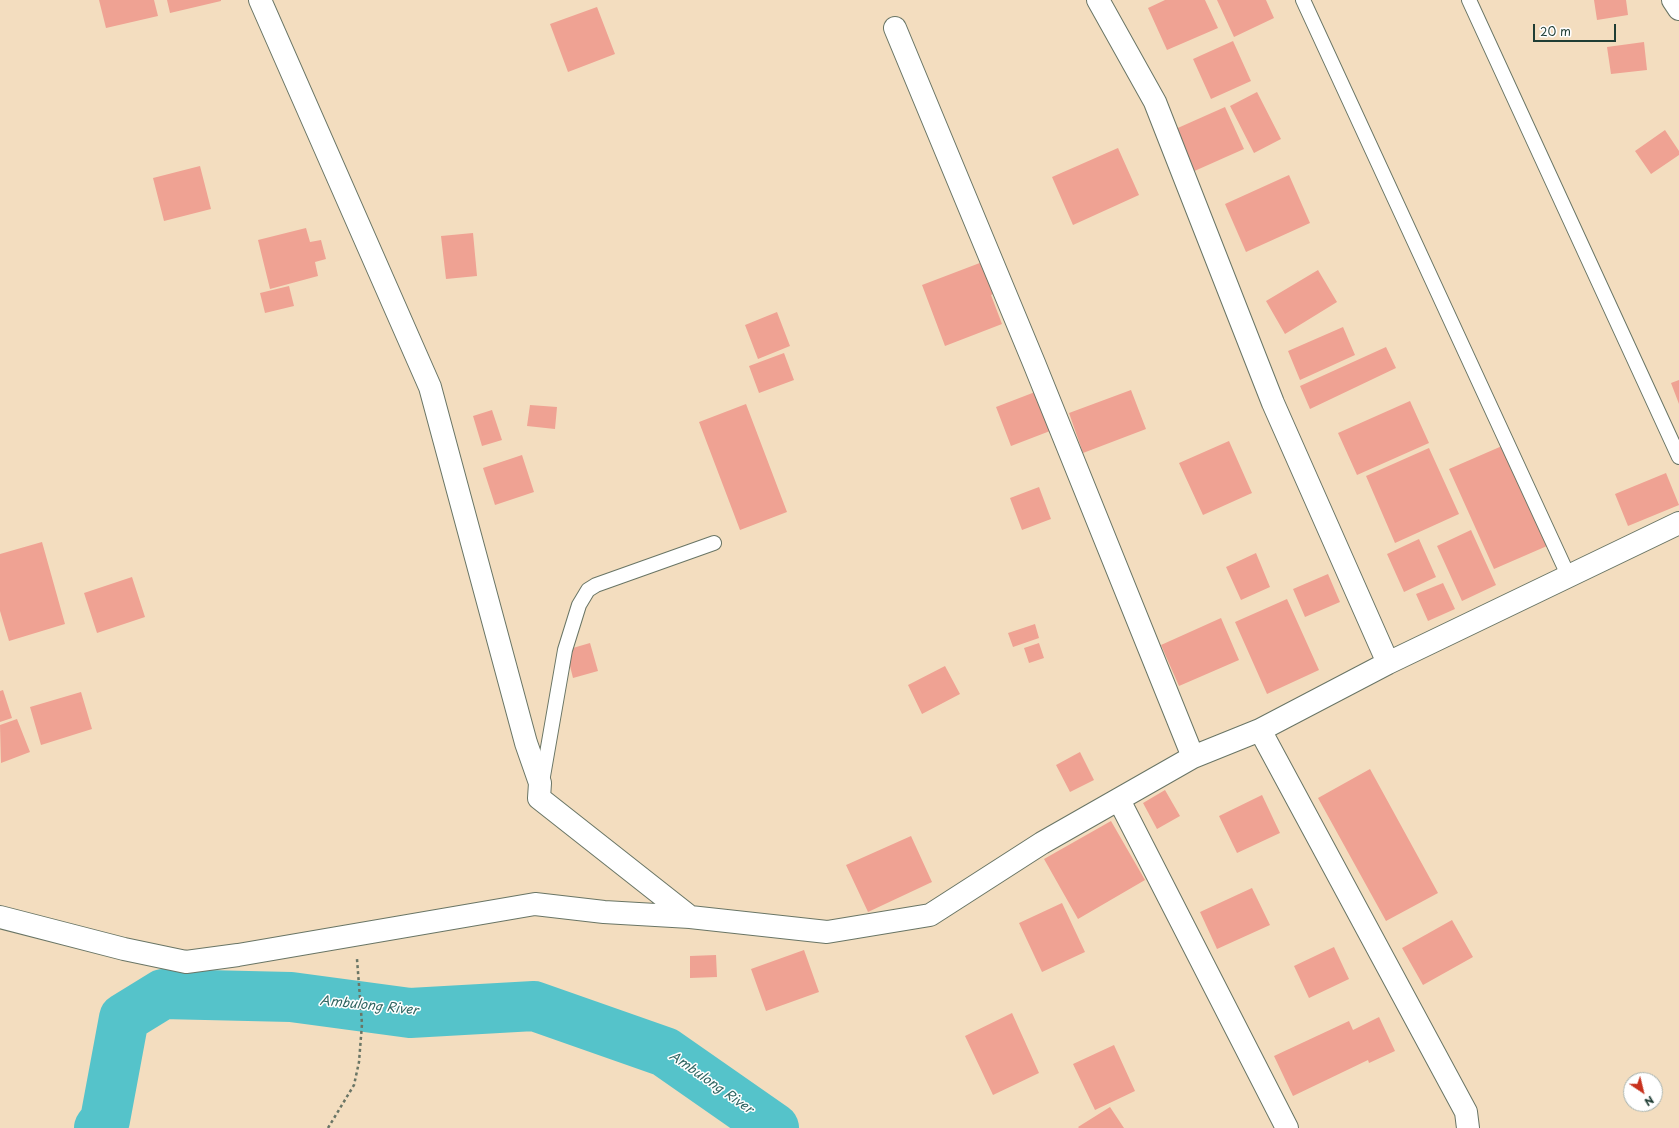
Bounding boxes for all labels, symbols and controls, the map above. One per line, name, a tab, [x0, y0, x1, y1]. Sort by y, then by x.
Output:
scale bar	[1535, 16, 1618, 42]
text: 20 m	[1540, 22, 1571, 40]
water label: Ambulong River	[319, 993, 419, 1019]
water label: Ambulong River	[666, 1048, 756, 1118]
north arrow	[1623, 1072, 1663, 1112]
text: N	[1641, 1092, 1658, 1111]

